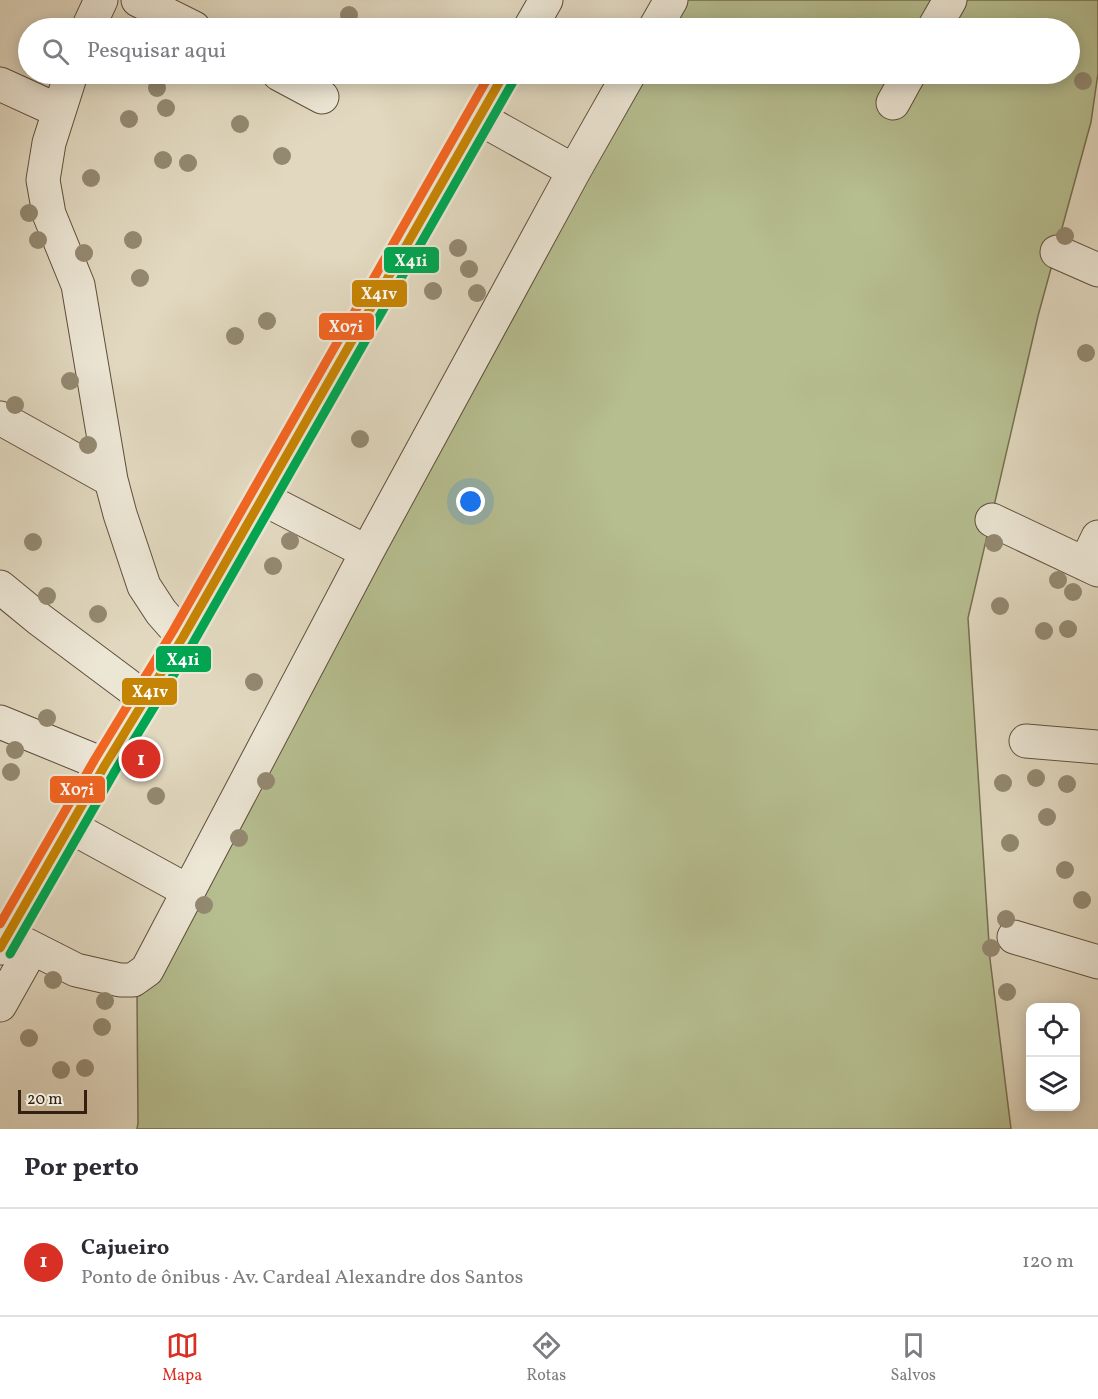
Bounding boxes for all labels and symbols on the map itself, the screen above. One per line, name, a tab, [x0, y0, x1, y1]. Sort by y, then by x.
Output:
line badge: X41i	[383, 246, 440, 274]
text: X41i	[395, 251, 428, 273]
line badge: X41v	[351, 279, 408, 308]
text: X41v	[361, 284, 397, 306]
line badge: X07i	[318, 312, 375, 341]
text: X07i	[329, 317, 364, 339]
your location	[456, 487, 485, 516]
line badge: X41i	[155, 645, 212, 673]
text: X41i	[167, 650, 200, 672]
line badge: X41v	[121, 677, 178, 706]
text: X41v	[132, 682, 168, 704]
pin: 1	[122, 736, 160, 782]
line badge: X07i	[49, 775, 106, 804]
text: X07i	[60, 780, 95, 802]
scale bar	[18, 1087, 87, 1114]

